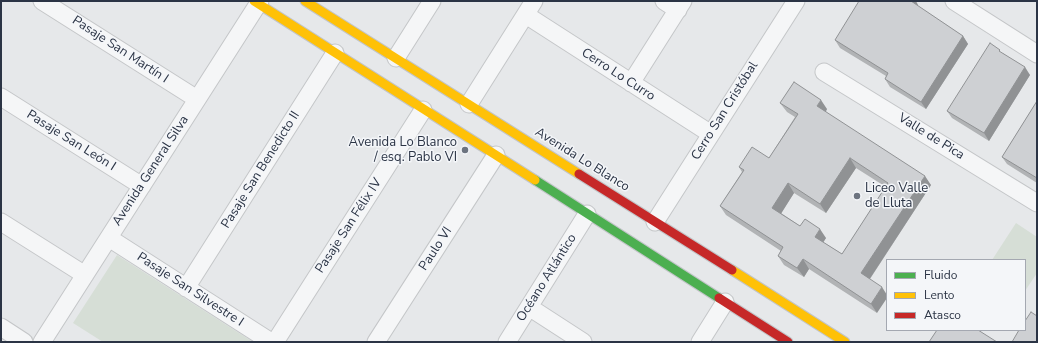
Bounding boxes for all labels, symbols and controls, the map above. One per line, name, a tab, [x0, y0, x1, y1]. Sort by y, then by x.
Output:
street label: Pasaje San Martín I	[69, 13, 171, 87]
street label: Cerro Lo Curro	[578, 45, 658, 105]
street label: Cerro San Cristóbal	[688, 59, 762, 163]
street label: Pasaje San León I	[24, 107, 118, 175]
street label: Pasaje San Benedicto II	[219, 109, 303, 231]
street label: Valle de Pica	[895, 111, 967, 163]
street label: Avenida General Silva	[110, 113, 192, 229]
street label: Avenida Lo Blanco	[532, 125, 632, 195]
place label: Avenida Lo Blanco / esq. Pablo VI	[349, 135, 457, 166]
marker: Avenida Lo Blanco / esq. Pablo VI	[460, 145, 470, 155]
street label: Pasaje San Félix IV	[313, 176, 385, 276]
place label: Liceo Valle de Lluta	[865, 181, 928, 212]
marker: Liceo Valle de Lluta	[852, 191, 862, 201]
street label: Paulo VI	[416, 224, 456, 274]
street label: Océano Atlántico	[514, 231, 580, 325]
street label: Pasaje San Silvestre I	[134, 250, 246, 330]
legend	[886, 259, 1026, 331]
text: Fluido	[924, 267, 957, 283]
text: Lento	[924, 287, 954, 303]
text: Atasco	[924, 307, 961, 323]

